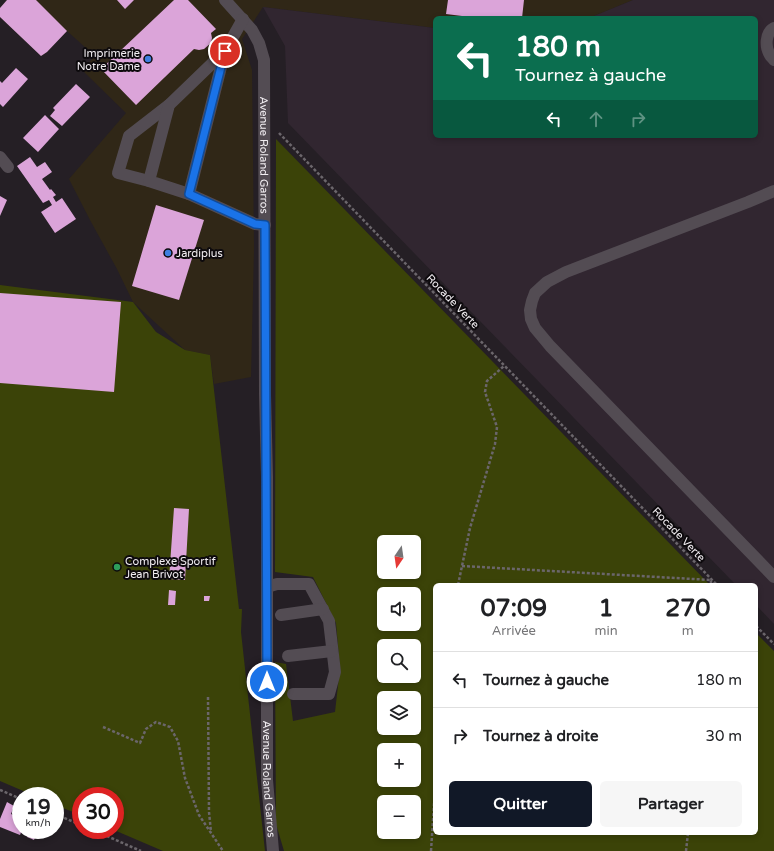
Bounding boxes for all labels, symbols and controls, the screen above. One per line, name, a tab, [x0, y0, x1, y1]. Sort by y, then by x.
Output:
text: 180 m	[515, 30, 601, 64]
icon: left	[449, 32, 501, 84]
pin	[208, 34, 242, 68]
icon: arrive	[214, 40, 236, 62]
place label: Imprimerie Notre Dame	[77, 47, 140, 73]
marker: Imprimerie Notre Dame	[143, 54, 153, 64]
text: Tournez à gauche	[515, 64, 666, 86]
street label: Avenue Roland Garros	[257, 97, 270, 214]
icon: left	[543, 108, 565, 130]
icon: ahead	[585, 108, 607, 130]
icon: right	[627, 108, 649, 130]
place label: Jardiplus	[176, 247, 223, 260]
marker: Jardiplus	[163, 248, 173, 258]
street label: Rocade Verte	[424, 272, 482, 331]
street label: Rocade Verte	[650, 505, 708, 564]
north arrow	[377, 535, 421, 579]
map controls	[377, 535, 421, 839]
place label: Complexe Sportif Jean Brivot	[125, 555, 216, 581]
marker: Complexe Sportif Jean Brivot	[112, 562, 122, 572]
button: sound	[377, 587, 421, 631]
text: 07:09	[481, 594, 547, 623]
text: 1	[599, 594, 614, 623]
text: 270	[665, 594, 710, 623]
text: Arrivée	[492, 623, 536, 639]
text: min	[595, 623, 618, 639]
text: m	[682, 623, 694, 639]
button: search	[377, 639, 421, 683]
position arrow	[246, 661, 288, 703]
icon: left	[449, 669, 471, 691]
text: Tournez à gauche	[483, 671, 609, 689]
text: 180 m	[696, 671, 742, 689]
button: layers	[377, 691, 421, 735]
street label: Avenue Roland Garros	[260, 721, 278, 838]
icon: right	[449, 725, 471, 747]
text: Tournez à droite	[483, 727, 598, 745]
text: 30 m	[705, 727, 742, 745]
button: +	[377, 743, 421, 787]
button: Quitter	[449, 781, 592, 827]
button: Partager	[600, 781, 742, 827]
speed limit sign: 30	[72, 787, 124, 839]
button: −	[377, 795, 421, 839]
text: 19	[25, 796, 51, 820]
text: km/h	[25, 817, 51, 829]

